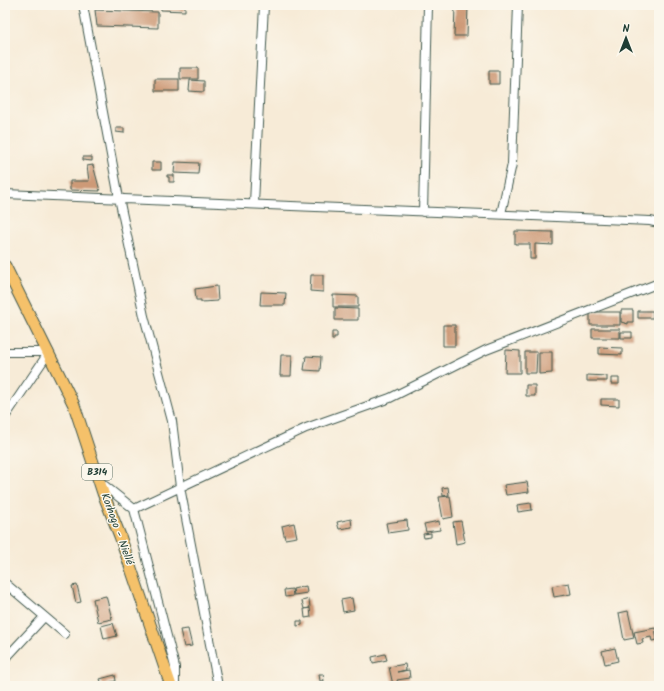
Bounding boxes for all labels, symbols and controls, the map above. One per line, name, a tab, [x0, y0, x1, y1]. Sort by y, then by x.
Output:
north arrow	[606, 18, 646, 58]
text: N	[623, 20, 630, 38]
road number: B314	[82, 464, 112, 480]
street label: Korhogo - Niellé	[96, 491, 139, 569]

